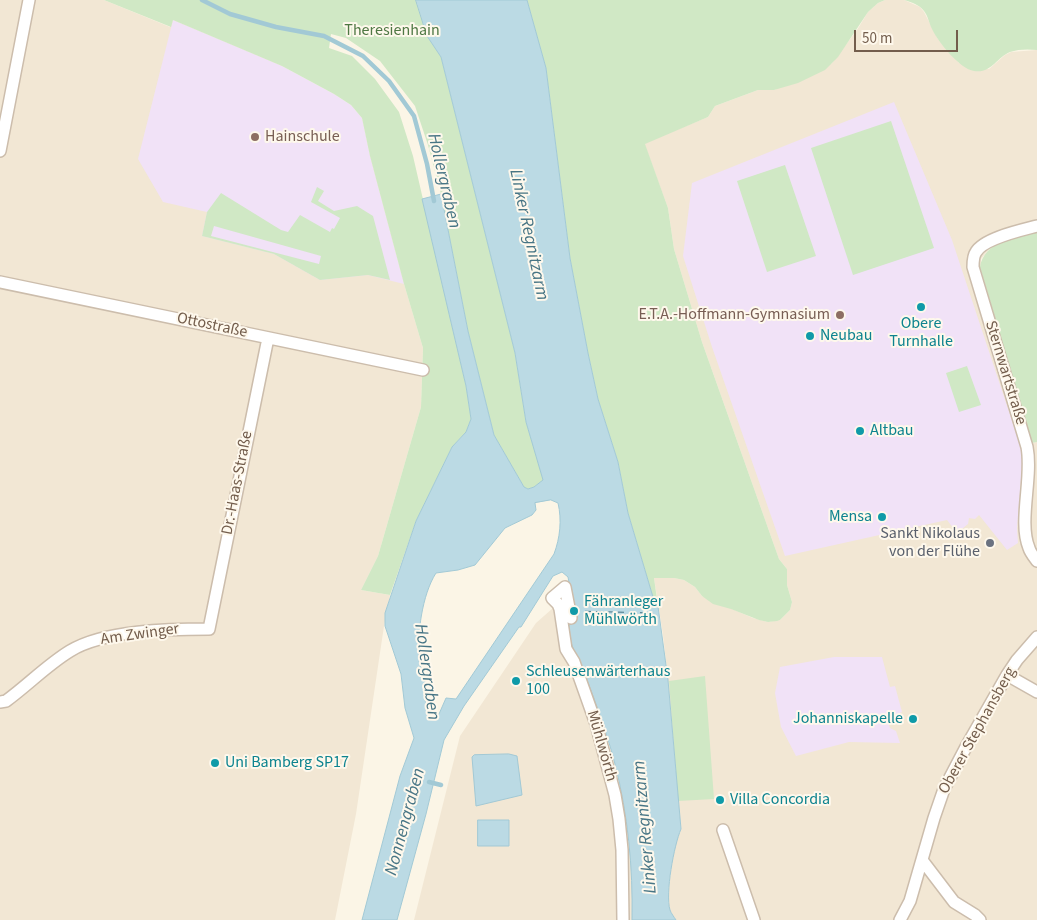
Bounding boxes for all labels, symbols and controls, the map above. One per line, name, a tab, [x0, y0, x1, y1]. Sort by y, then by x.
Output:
scale bar	[857, 20, 961, 52]
park label: Theresienhain	[344, 21, 440, 41]
text: 50 m	[862, 28, 892, 49]
place label: Hainschule	[265, 127, 340, 147]
marker: Hainschule	[249, 131, 261, 143]
water label: Hollergraben	[422, 131, 464, 231]
water label: Linker Regnitzarm	[504, 167, 552, 303]
marker: Obere Turnhalle	[915, 301, 927, 313]
place label: E.T.A.-Hoffmann-Gymnasium	[639, 305, 830, 325]
street label: Ottostraße	[175, 309, 249, 343]
marker: E.T.A.-Hoffmann-Gymnasium	[834, 309, 846, 321]
place label: Obere Turnhalle	[889, 314, 953, 352]
street label: Sternwartstraße	[980, 319, 1030, 427]
place label: Neubau	[820, 326, 872, 346]
marker: Neubau	[804, 330, 816, 342]
place label: Altbau	[870, 421, 914, 441]
marker: Altbau	[854, 425, 866, 437]
street label: Dr.-Haas-Straße	[219, 429, 257, 537]
place label: Mensa	[829, 507, 872, 527]
marker: Mensa	[876, 511, 888, 523]
place label: Sankt Nikolaus von der Flühe	[880, 524, 980, 562]
marker: Sankt Nikolaus von der Flühe	[984, 537, 996, 549]
place label: Fähranleger Mühlwörth	[584, 592, 663, 630]
marker: Fähranleger Mühlwörth	[568, 605, 580, 617]
street label: Am Zwinger	[100, 620, 180, 650]
water label: Hollergraben	[409, 623, 443, 721]
place label: Schleusenwärterhaus 100	[526, 662, 670, 700]
street label: Oberer Stephansberg	[935, 664, 1021, 798]
marker: Schleusenwärterhaus 100	[510, 675, 522, 687]
street label: Mühlwörth	[582, 708, 620, 784]
place label: Johanniskapelle	[793, 709, 903, 729]
marker: Johanniskapelle	[907, 713, 919, 725]
place label: Uni Bamberg SP17	[225, 753, 349, 773]
marker: Uni Bamberg SP17	[209, 757, 221, 769]
water label: Linker Regnitzarm	[629, 760, 663, 894]
water label: Nonnengraben	[381, 766, 431, 878]
place label: Villa Concordia	[730, 790, 830, 810]
marker: Villa Concordia	[714, 794, 726, 806]

